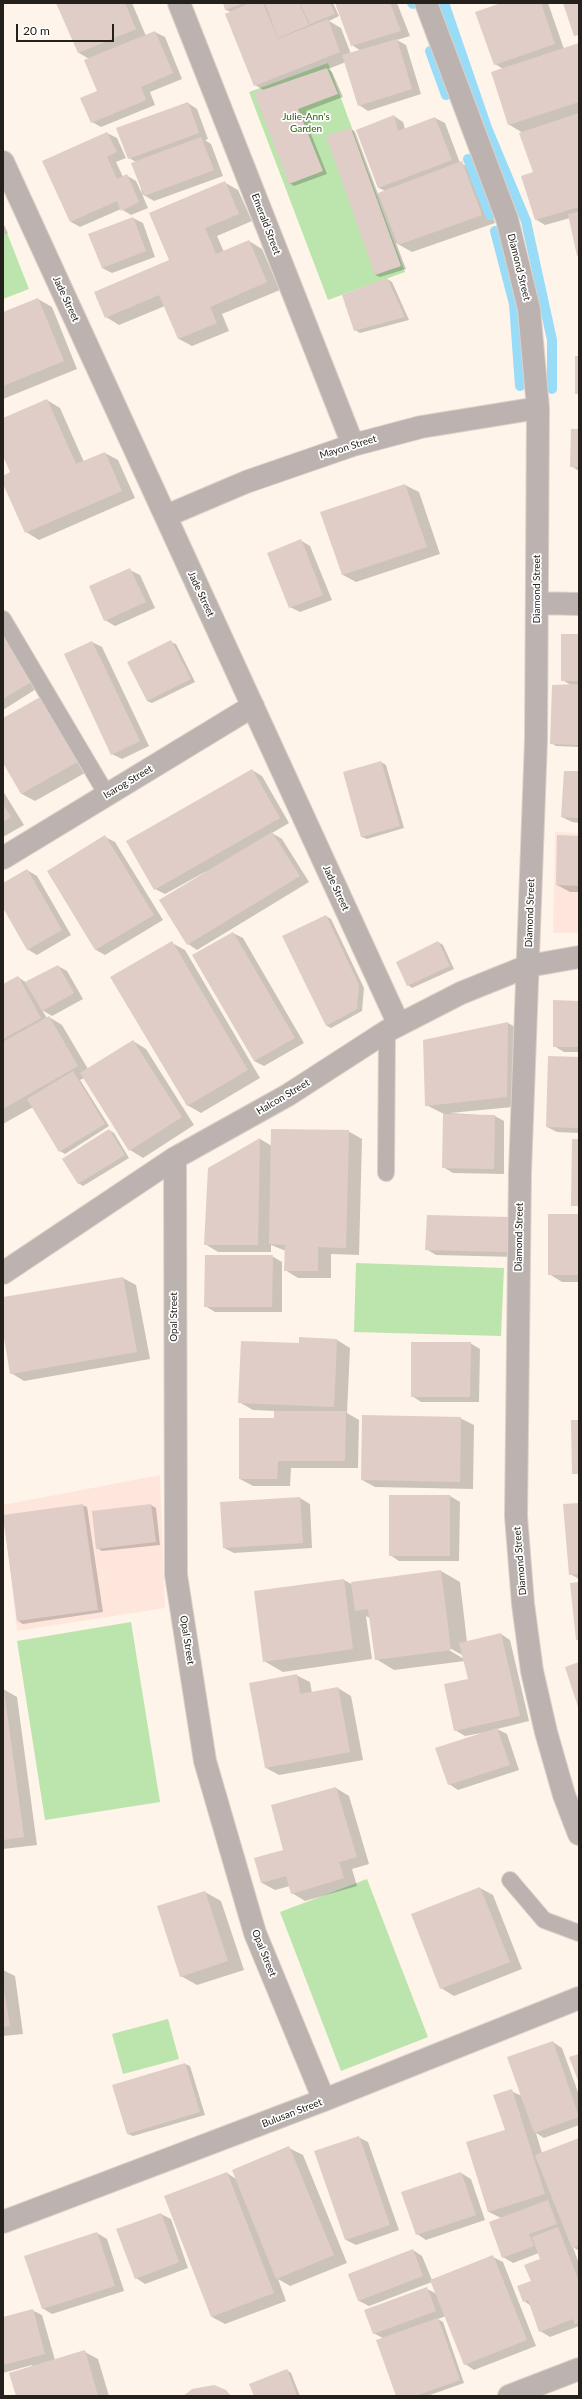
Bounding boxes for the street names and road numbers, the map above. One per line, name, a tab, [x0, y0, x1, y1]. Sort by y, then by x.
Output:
street label: Emerald Street	[249, 192, 283, 256]
street label: Diamond Street	[505, 232, 533, 302]
street label: Jade Street	[50, 274, 82, 324]
street label: Mayon Street	[318, 433, 378, 461]
street label: Diamond Street	[531, 555, 543, 623]
street label: Jade Street	[185, 569, 217, 619]
street label: Isarog Street	[101, 763, 155, 801]
street label: Jade Street	[320, 863, 352, 913]
street label: Diamond Street	[523, 878, 537, 948]
street label: Halcon Street	[254, 1076, 312, 1118]
street label: Diamond Street	[512, 1202, 526, 1272]
street label: Opal Street	[168, 1292, 180, 1342]
street label: Diamond Street	[511, 1526, 529, 1596]
street label: Opal Street	[177, 1615, 197, 1665]
street label: Opal Street	[249, 1928, 279, 1978]
street label: Bulusan Street	[260, 2096, 324, 2130]

